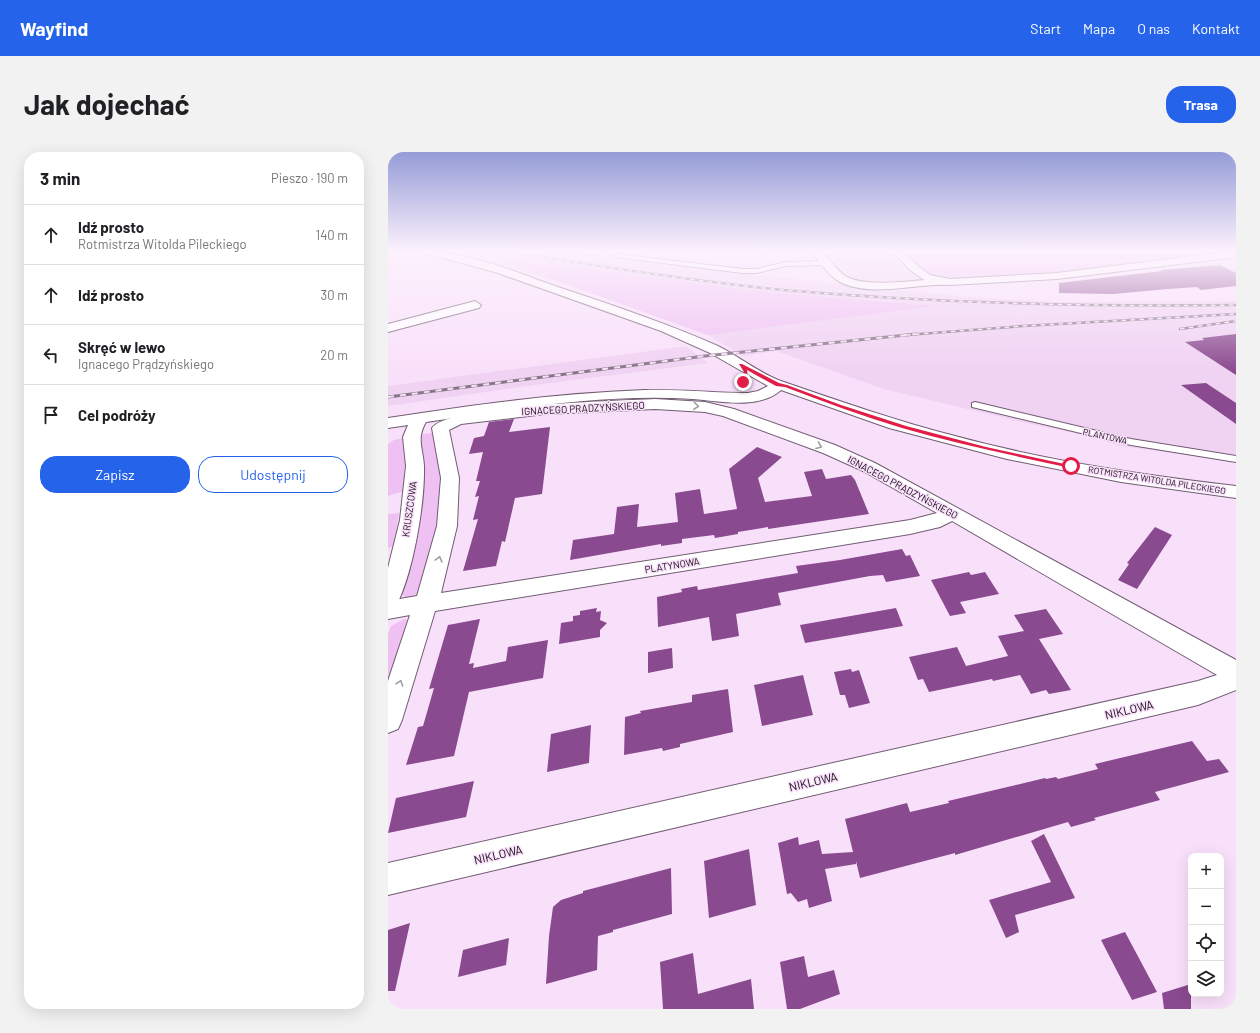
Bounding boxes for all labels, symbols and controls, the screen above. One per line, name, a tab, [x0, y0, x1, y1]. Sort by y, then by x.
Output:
text: Wayfind	[20, 17, 88, 40]
text: Start	[1030, 20, 1061, 37]
text: Mapa	[1083, 20, 1115, 37]
text: O nas	[1137, 20, 1170, 37]
text: Kontakt	[1192, 20, 1240, 37]
button: Trasa	[1166, 86, 1236, 123]
text: Jak dojechać	[24, 87, 190, 121]
text: 3 min	[40, 168, 80, 188]
text: Pieszo · 190 m	[271, 170, 348, 186]
text: Idź prosto	[78, 218, 144, 236]
icon: ahead	[40, 224, 62, 246]
text: 140 m	[316, 227, 348, 243]
text: Rotmistrza Witolda Pileckiego	[78, 236, 247, 252]
icon: ahead	[40, 284, 62, 306]
text: Idź prosto	[78, 286, 144, 304]
text: 30 m	[321, 287, 348, 303]
text: Skręć w lewo	[78, 338, 165, 356]
icon: left	[40, 344, 62, 366]
text: 20 m	[320, 347, 348, 363]
text: Ignacego Prądzyńskiego	[78, 356, 214, 372]
route end	[734, 373, 752, 391]
street label: IGNACEGO PRĄDZYŃSKIEGO	[521, 399, 645, 417]
one-way arrow	[693, 401, 699, 410]
icon: arrive	[40, 404, 62, 426]
text: Cel podróży	[78, 406, 156, 424]
street label: PLANTOWA	[1082, 426, 1129, 446]
one-way arrow	[816, 441, 823, 449]
street label: IGNACEGO PRĄDZYŃSKIEGO	[846, 453, 960, 521]
button: Zapisz	[40, 456, 190, 493]
button: Udostępnij	[198, 456, 348, 493]
route start	[1062, 457, 1080, 475]
street label: ROTMISTRZA WITOLDA PILECKIEGO	[1087, 464, 1227, 496]
street label: KRUSZCOWA	[399, 480, 419, 538]
street label: PLATYNOWA	[644, 555, 700, 575]
one-way arrow	[434, 556, 443, 563]
one-way arrow	[396, 680, 404, 687]
street label: NIKLOWA	[1103, 697, 1155, 721]
street label: NIKLOWA	[787, 769, 839, 793]
street label: NIKLOWA	[472, 842, 524, 866]
map controls	[1188, 853, 1224, 997]
button: +	[1188, 853, 1224, 889]
button: −	[1188, 889, 1224, 925]
button: locate	[1188, 925, 1224, 961]
button: layers	[1188, 961, 1224, 997]

